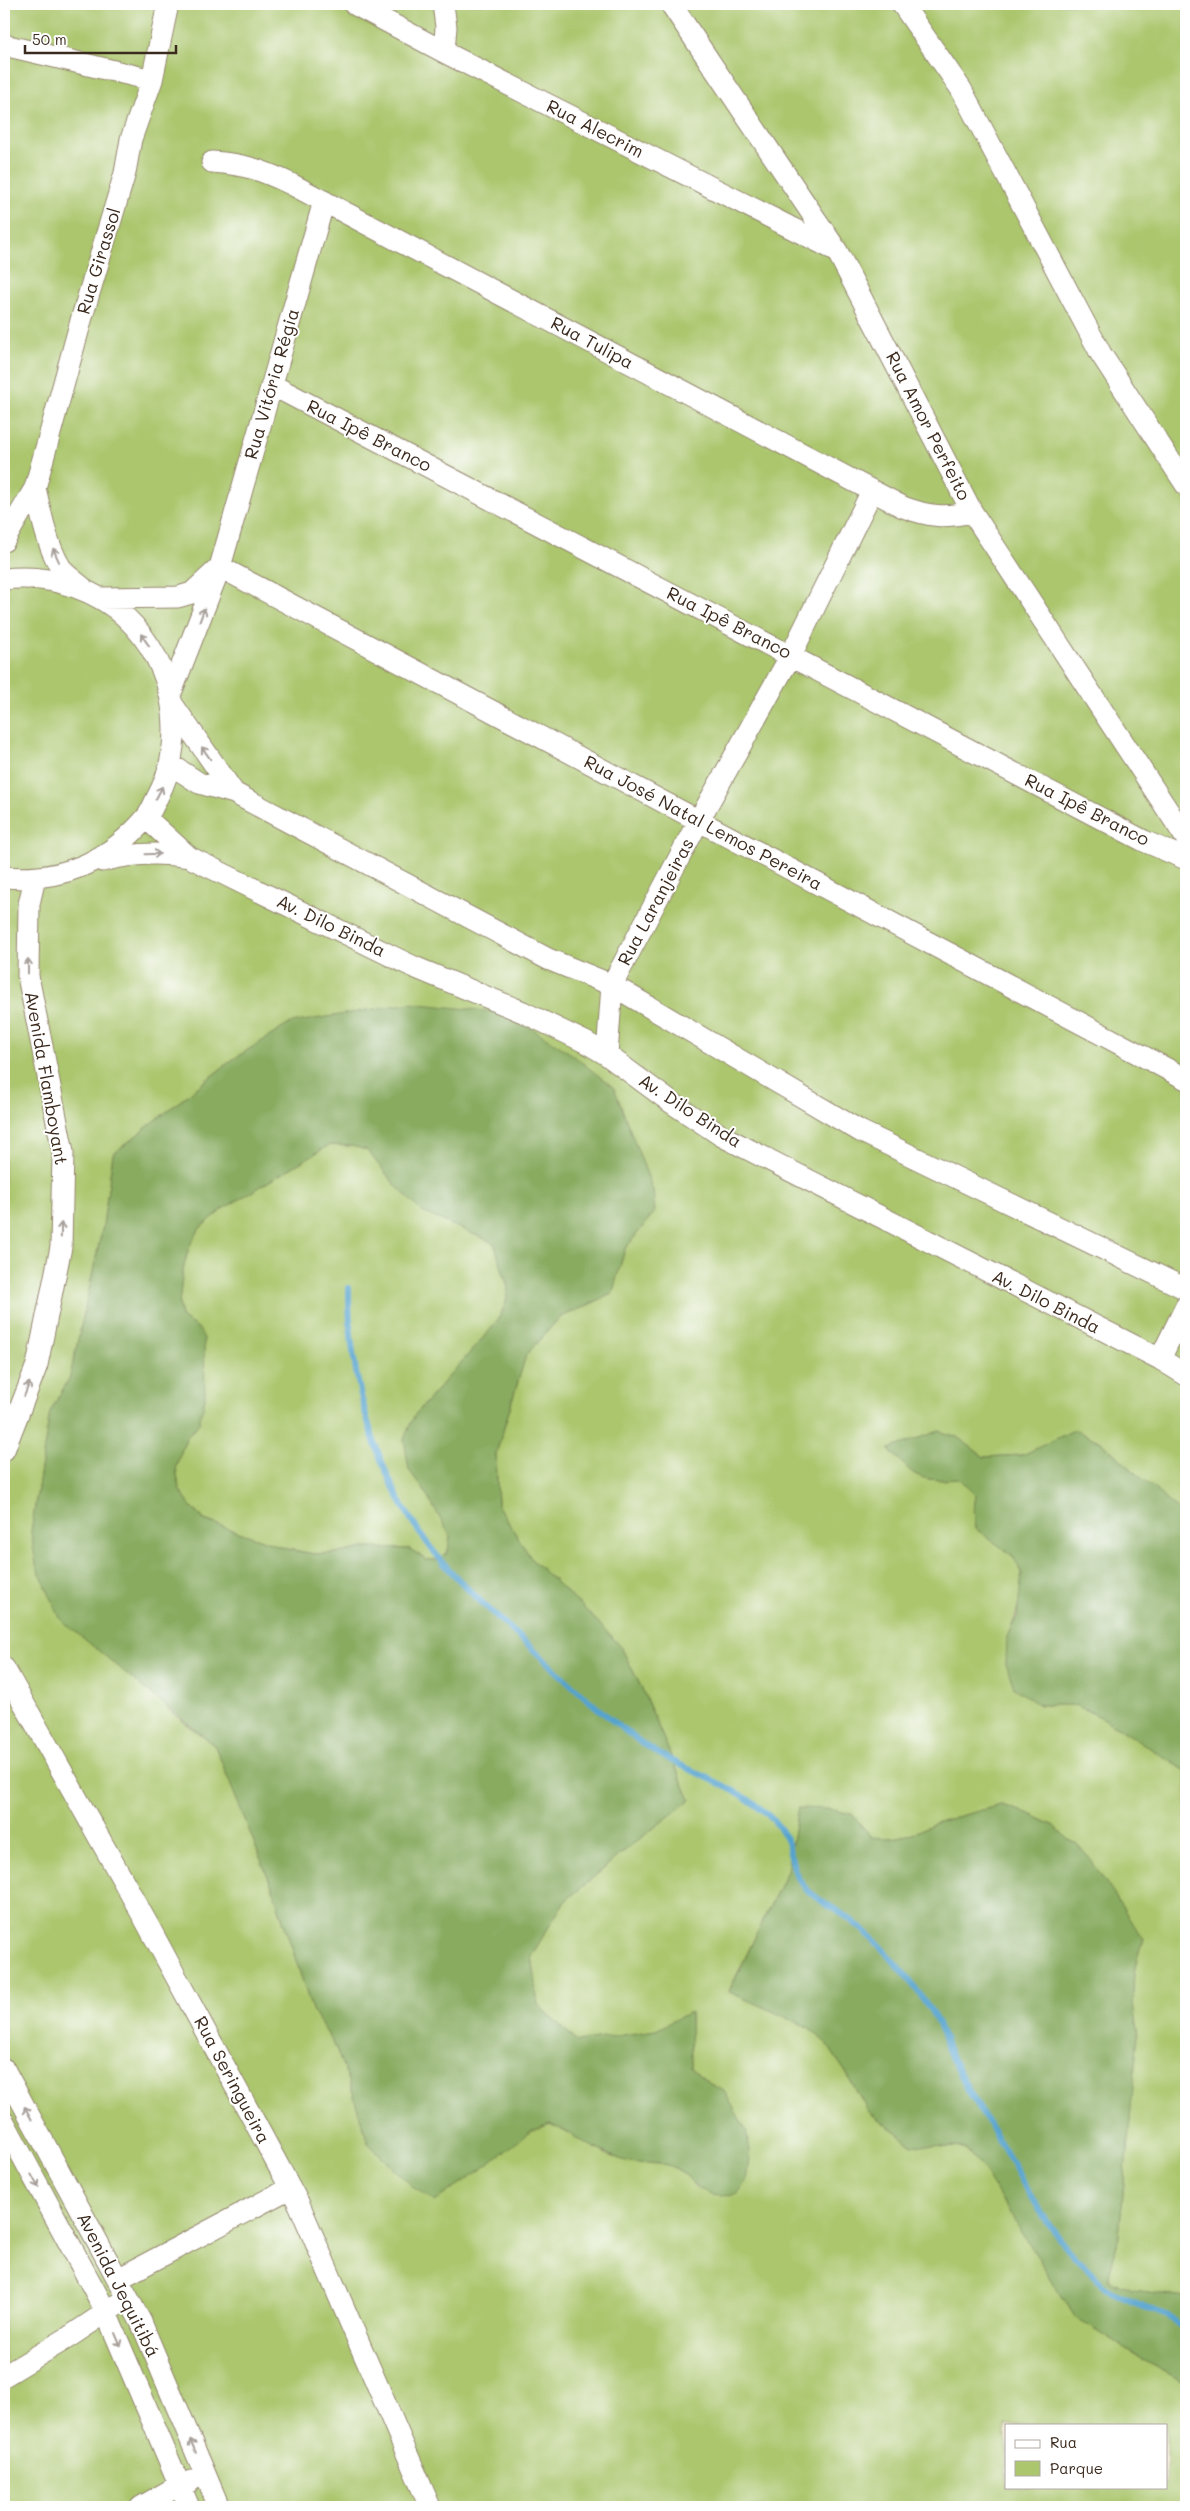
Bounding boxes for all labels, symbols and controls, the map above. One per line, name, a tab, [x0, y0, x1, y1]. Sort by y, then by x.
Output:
scale bar	[25, 22, 176, 54]
text: 50 m	[32, 29, 67, 49]
street label: Rua Alecrim	[543, 93, 648, 163]
street label: Rua Girassol	[70, 205, 126, 317]
street label: Rua Vitória Régia	[238, 306, 304, 462]
street label: Rua Tulipa	[547, 310, 638, 374]
street label: Rua Amor Perfeito	[881, 347, 977, 504]
street label: Rua Ipê Branco	[303, 393, 436, 477]
one-way arrow	[51, 548, 60, 563]
street label: Rua Ipê Branco	[663, 580, 796, 664]
one-way arrow	[198, 608, 207, 624]
one-way arrow	[140, 633, 150, 647]
one-way arrow	[201, 746, 211, 760]
street label: Rua José Natal Lemos Pereira	[580, 749, 827, 895]
street label: Rua Ipê Branco	[1021, 767, 1154, 851]
one-way arrow	[154, 786, 164, 801]
street label: Rua Laranjeiras	[611, 834, 699, 969]
one-way arrow	[144, 849, 160, 858]
street label: Av. Dilo Binda	[273, 888, 390, 962]
one-way arrow	[23, 958, 33, 974]
street label: Avenida Flamboyant	[20, 989, 74, 1167]
street label: Av. Dilo Binda	[634, 1068, 747, 1152]
one-way arrow	[57, 1223, 66, 1239]
street label: Av. Dilo Binda	[988, 1264, 1105, 1339]
one-way arrow	[24, 1381, 33, 1396]
street label: Rua Seringueira	[189, 2011, 277, 2148]
one-way arrow	[23, 2105, 33, 2120]
one-way arrow	[31, 2173, 41, 2187]
street label: Avenida Jequitibá	[72, 2208, 166, 2361]
one-way arrow	[114, 2332, 123, 2347]
legend	[1005, 2424, 1168, 2488]
text: Rua	[1050, 2432, 1077, 2452]
one-way arrow	[188, 2439, 198, 2454]
text: Parque	[1050, 2458, 1103, 2478]

